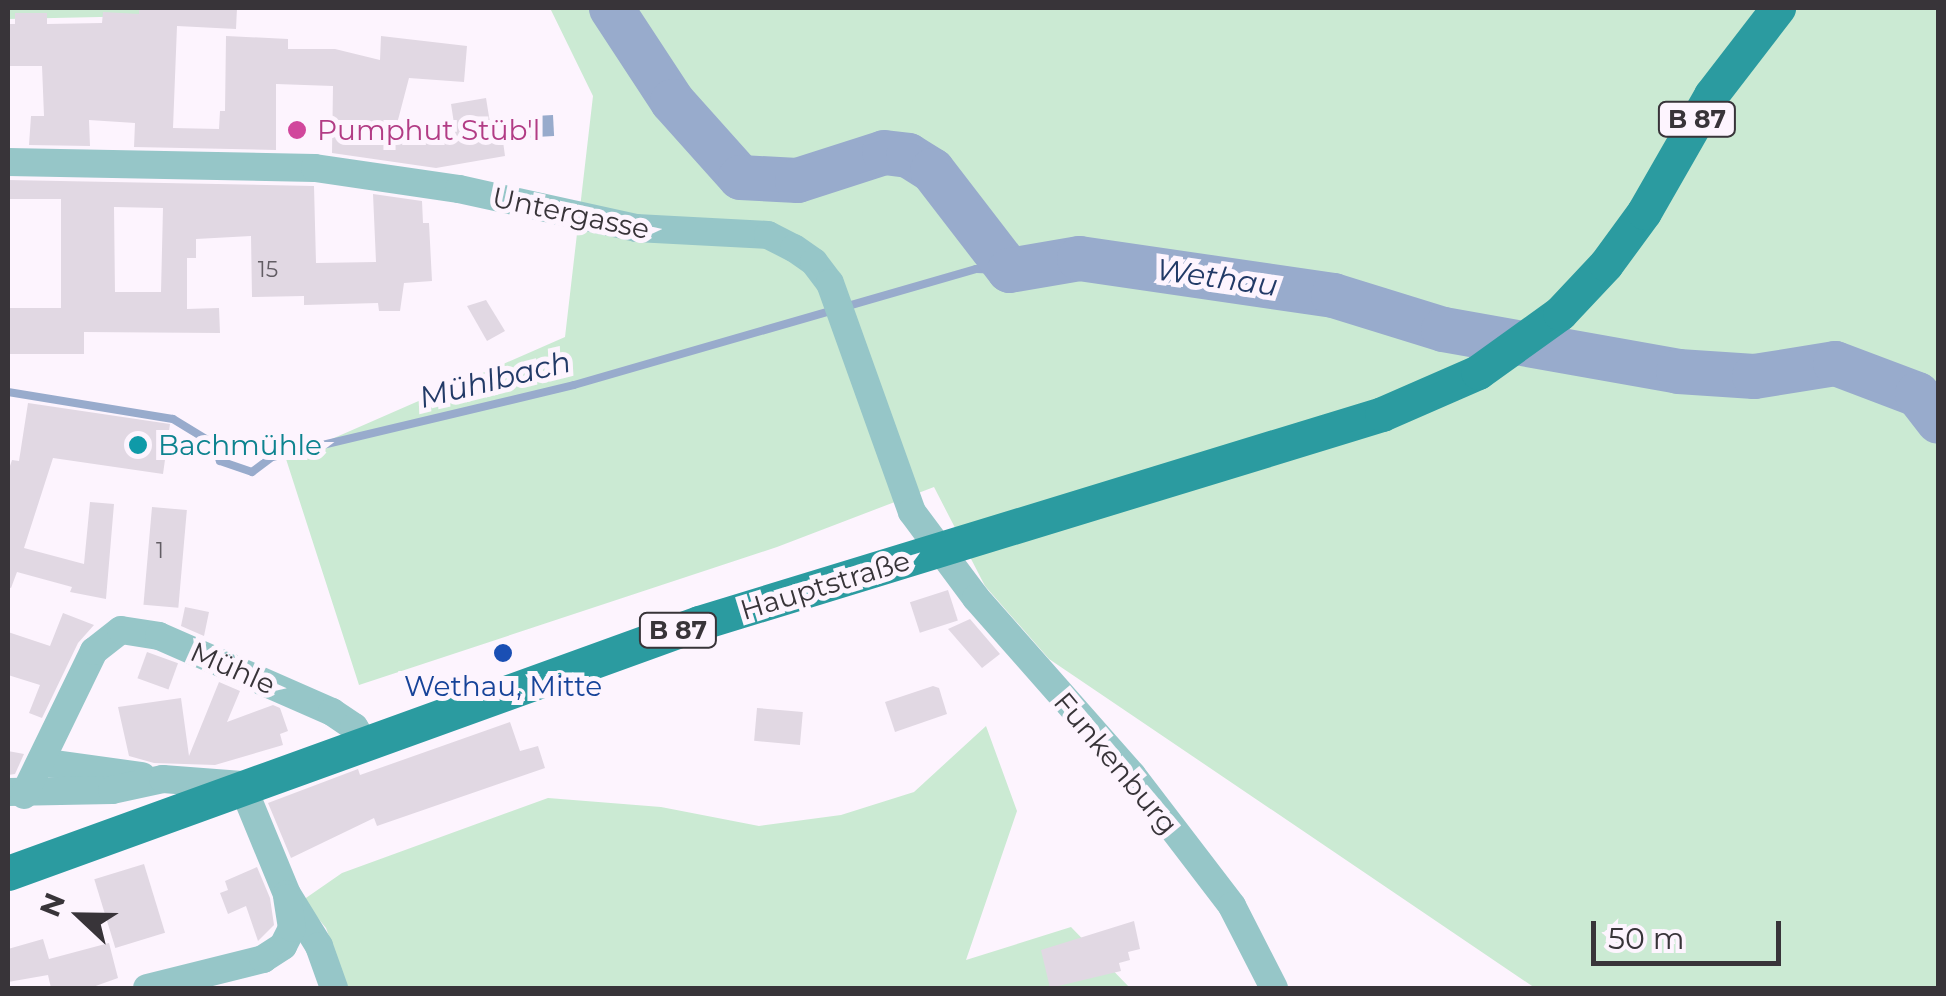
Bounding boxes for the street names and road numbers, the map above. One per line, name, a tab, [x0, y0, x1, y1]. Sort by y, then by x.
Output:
road number: B 87	[1657, 99, 1737, 139]
street label: Untergasse	[489, 180, 653, 246]
street label: Hauptstraße	[736, 543, 914, 627]
road number: B 87	[638, 610, 718, 650]
street label: Mühle	[186, 635, 280, 701]
street label: Funkenburg	[1047, 685, 1185, 841]

